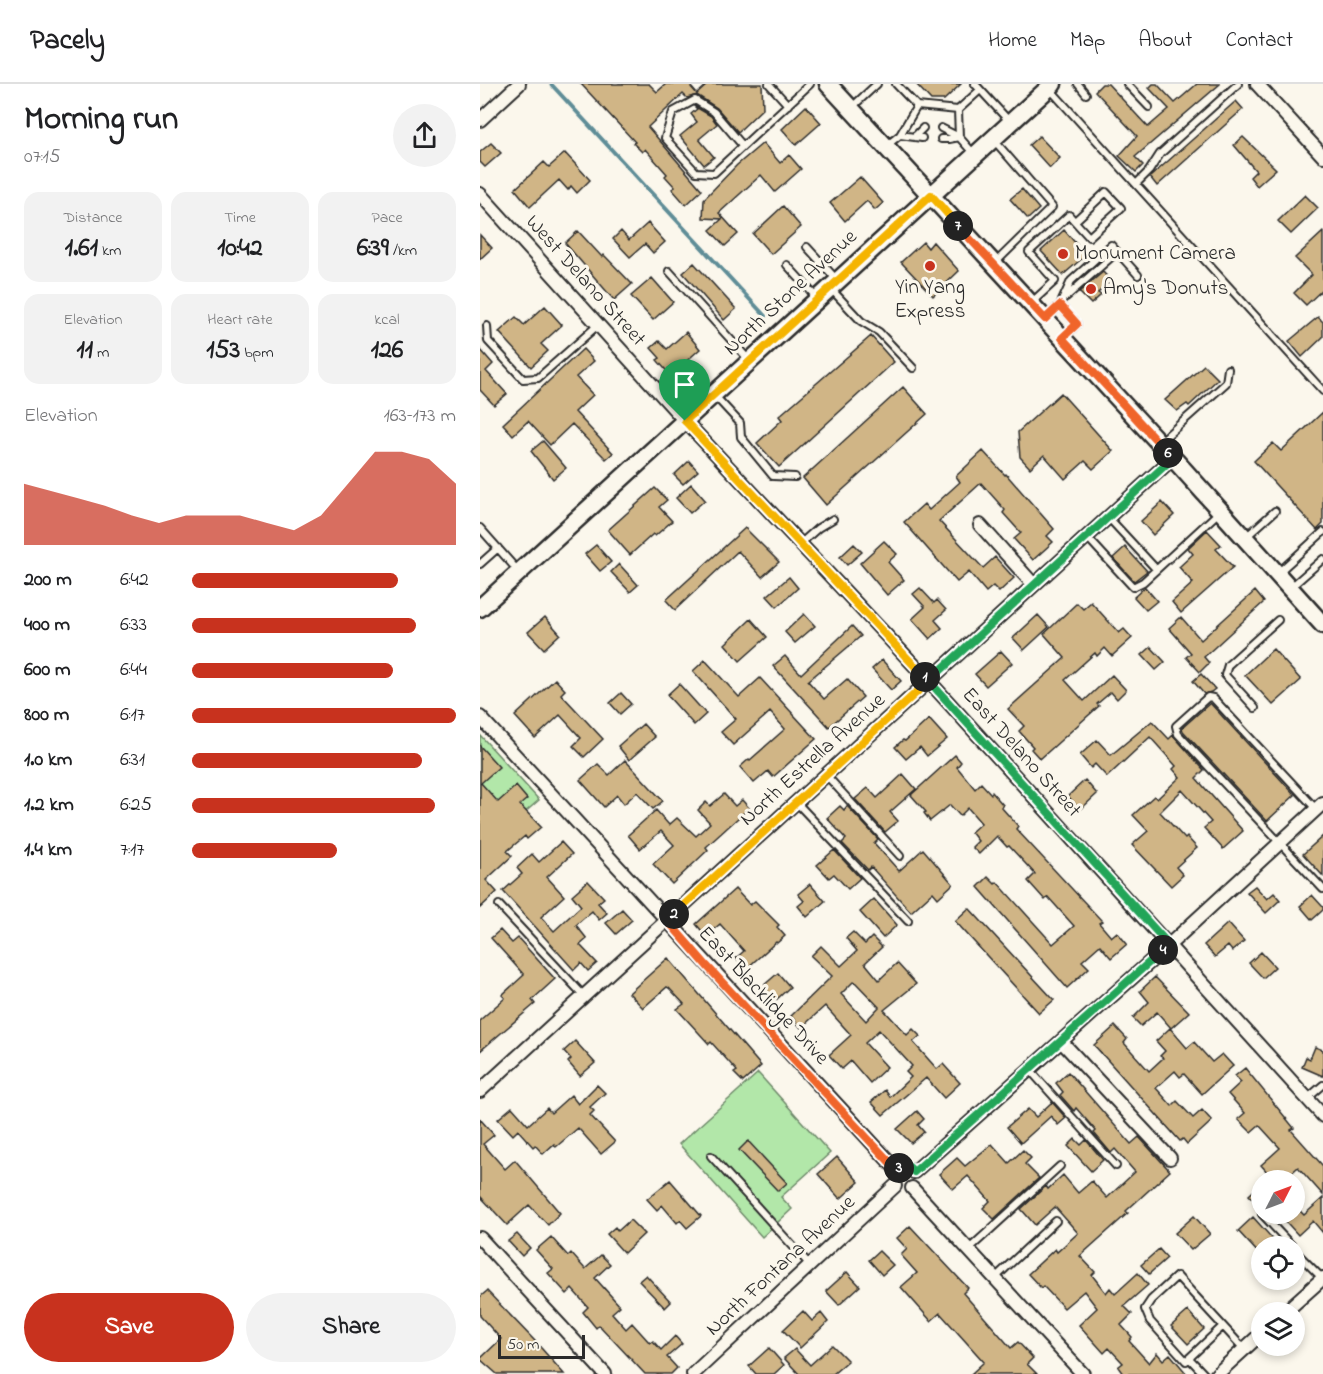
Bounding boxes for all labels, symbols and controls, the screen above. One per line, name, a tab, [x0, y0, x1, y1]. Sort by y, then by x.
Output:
text: Pacely	[30, 21, 105, 62]
text: Home	[988, 26, 1037, 56]
text: Map	[1070, 26, 1105, 56]
text: About	[1138, 26, 1192, 56]
text: Contact	[1225, 26, 1293, 56]
text: Morning run	[24, 96, 178, 144]
button: share	[393, 104, 456, 167]
text: 07:15	[24, 143, 60, 172]
text: Distance	[64, 206, 122, 230]
text: Time	[224, 206, 256, 230]
text: Pace	[371, 206, 403, 230]
street label: West Delano Street	[518, 209, 652, 353]
pin: 7	[943, 211, 973, 241]
text: 7	[955, 214, 961, 238]
street label: North Stone Avenue	[717, 223, 865, 363]
text: 1.61	[65, 230, 98, 268]
text: 10:42	[217, 230, 263, 268]
text: 6:39	[357, 230, 389, 268]
text: km	[98, 239, 121, 263]
text: /km	[389, 239, 417, 263]
place label: Monument Camera	[1075, 239, 1236, 269]
marker: Monument Camera	[1056, 247, 1070, 261]
marker: Yin Yang Express	[923, 259, 937, 273]
place label: Yin Yang Express	[895, 273, 965, 327]
place label: Amy's Donuts	[1103, 274, 1228, 306]
marker: Amy's Donuts	[1084, 282, 1098, 296]
text: Elevation	[64, 308, 122, 332]
text: Heart rate	[207, 308, 273, 332]
text: kcal	[374, 308, 400, 332]
text: 11	[77, 332, 93, 370]
text: 153	[206, 332, 240, 370]
text: 126	[371, 332, 403, 370]
text: m	[93, 341, 109, 365]
text: bpm	[240, 341, 274, 365]
pin	[659, 359, 710, 421]
icon: arrive	[668, 368, 701, 401]
text: Elevation	[24, 402, 98, 431]
text: 163–173 m	[383, 402, 456, 431]
pin: 6	[1153, 438, 1183, 468]
text: 6	[1164, 441, 1172, 465]
text: 200 m	[24, 566, 72, 595]
text: 6:42	[120, 566, 149, 595]
text: 400 m	[24, 611, 70, 640]
text: 6:33	[120, 611, 147, 640]
text: 600 m	[24, 656, 71, 685]
text: 6:44	[120, 656, 147, 685]
pin: 1	[910, 662, 940, 692]
text: 1	[922, 665, 928, 689]
street label: East Delano Street	[954, 681, 1088, 825]
street label: North Estrella Avenue	[734, 686, 893, 834]
text: 800 m	[24, 701, 69, 730]
text: 6:17	[120, 701, 145, 730]
text: 1.0 km	[24, 746, 72, 775]
text: 6:31	[120, 746, 145, 775]
text: 1.2 km	[24, 791, 74, 820]
text: 6:25	[120, 791, 152, 820]
text: 1.4 km	[24, 836, 72, 865]
text: 7:17	[120, 836, 145, 865]
pin: 2	[659, 899, 689, 929]
text: 2	[670, 902, 678, 926]
street label: East Blacklidge Drive	[689, 920, 836, 1074]
pin: 4	[1148, 935, 1178, 965]
text: 4	[1160, 938, 1166, 962]
pin: 3	[884, 1153, 914, 1183]
text: 3	[896, 1156, 902, 1180]
north arrow	[1251, 1170, 1305, 1224]
map controls	[1251, 1170, 1305, 1356]
street label: North Fontana Avenue	[699, 1188, 863, 1343]
button: locate	[1251, 1236, 1305, 1290]
button: Save	[24, 1293, 234, 1362]
button: Share	[246, 1293, 456, 1362]
button: layers	[1251, 1302, 1305, 1356]
scale bar	[498, 1332, 585, 1360]
text: 50 m	[507, 1333, 539, 1357]

